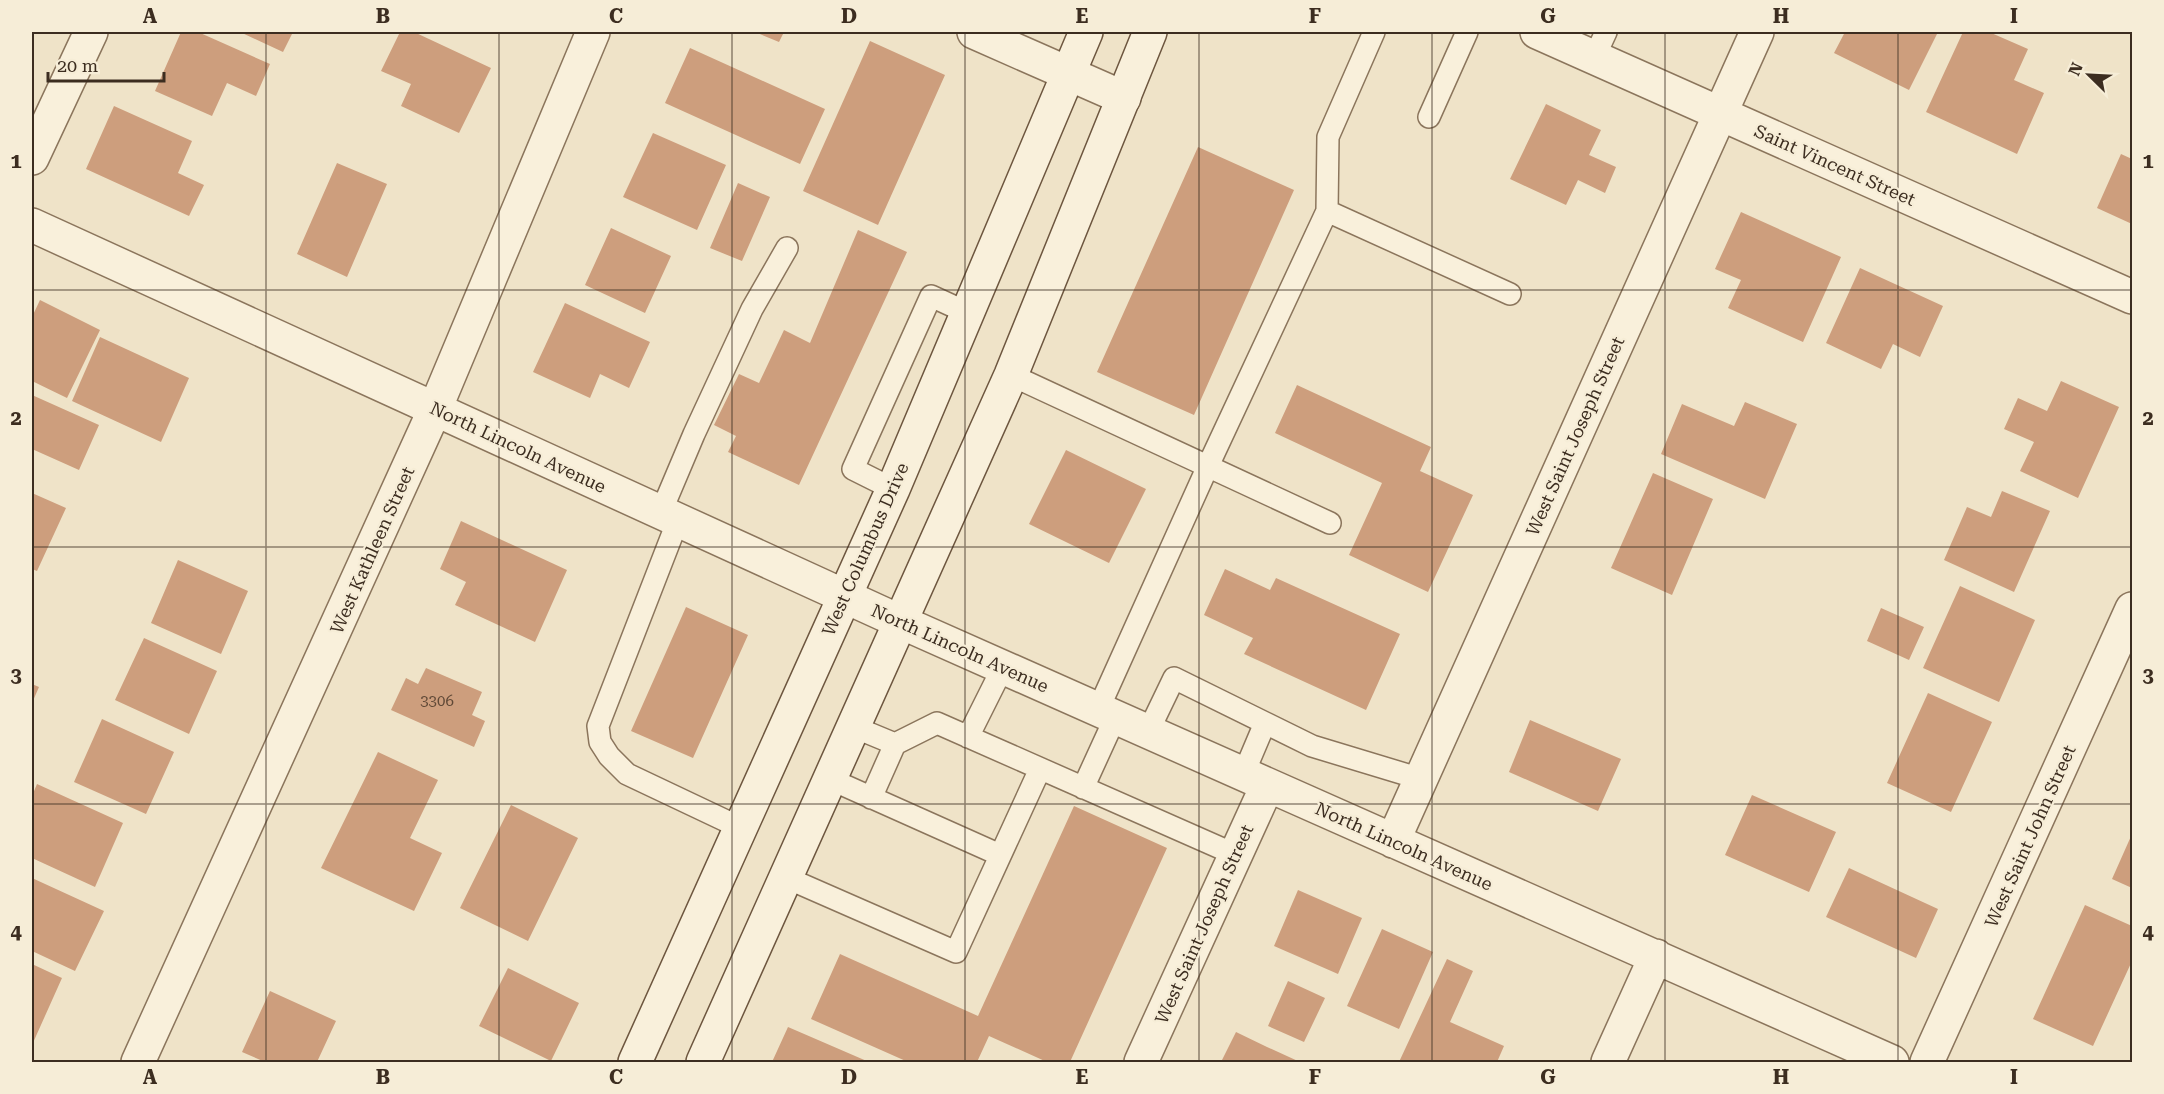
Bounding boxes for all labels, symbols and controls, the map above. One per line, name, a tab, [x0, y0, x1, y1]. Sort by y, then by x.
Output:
text: A	[143, 4, 158, 28]
text: B	[376, 4, 390, 28]
text: C	[609, 4, 623, 28]
text: D	[841, 4, 857, 28]
text: E	[1076, 4, 1089, 28]
text: F	[1309, 4, 1321, 28]
text: G	[1540, 4, 1556, 28]
text: H	[1773, 4, 1789, 28]
text: I	[2010, 4, 2018, 28]
scale bar	[48, 45, 164, 83]
north arrow	[2059, 45, 2119, 105]
text: 20 m	[57, 55, 98, 76]
text: N	[2065, 60, 2087, 79]
street label: Saint Vincent Street	[1751, 120, 1919, 210]
text: 1	[10, 149, 22, 173]
text: 1	[2142, 149, 2154, 173]
street label: West Saint Joseph Street	[1522, 333, 1629, 539]
street label: North Lincoln Avenue	[427, 397, 609, 497]
text: 2	[10, 406, 22, 430]
text: 2	[2142, 406, 2154, 430]
street label: West Columbus Drive	[817, 459, 913, 639]
street label: West Kathleen Street	[326, 463, 418, 637]
street label: North Lincoln Avenue	[868, 599, 1052, 697]
text: 3	[10, 663, 22, 687]
text: 3	[2142, 663, 2154, 687]
house number: 3306	[420, 692, 454, 710]
street label: West Saint John Street	[1980, 741, 2080, 930]
street label: North Lincoln Avenue	[1312, 797, 1496, 895]
street label: West Saint Joseph Street	[1151, 821, 1258, 1027]
text: 4	[10, 920, 22, 944]
text: 4	[2142, 920, 2154, 944]
text: A	[143, 1065, 158, 1089]
text: B	[376, 1065, 390, 1089]
text: C	[609, 1065, 623, 1089]
text: D	[841, 1065, 857, 1089]
text: E	[1076, 1065, 1089, 1089]
text: F	[1309, 1065, 1321, 1089]
text: G	[1540, 1065, 1556, 1089]
text: H	[1773, 1065, 1789, 1089]
text: I	[2010, 1065, 2018, 1089]

